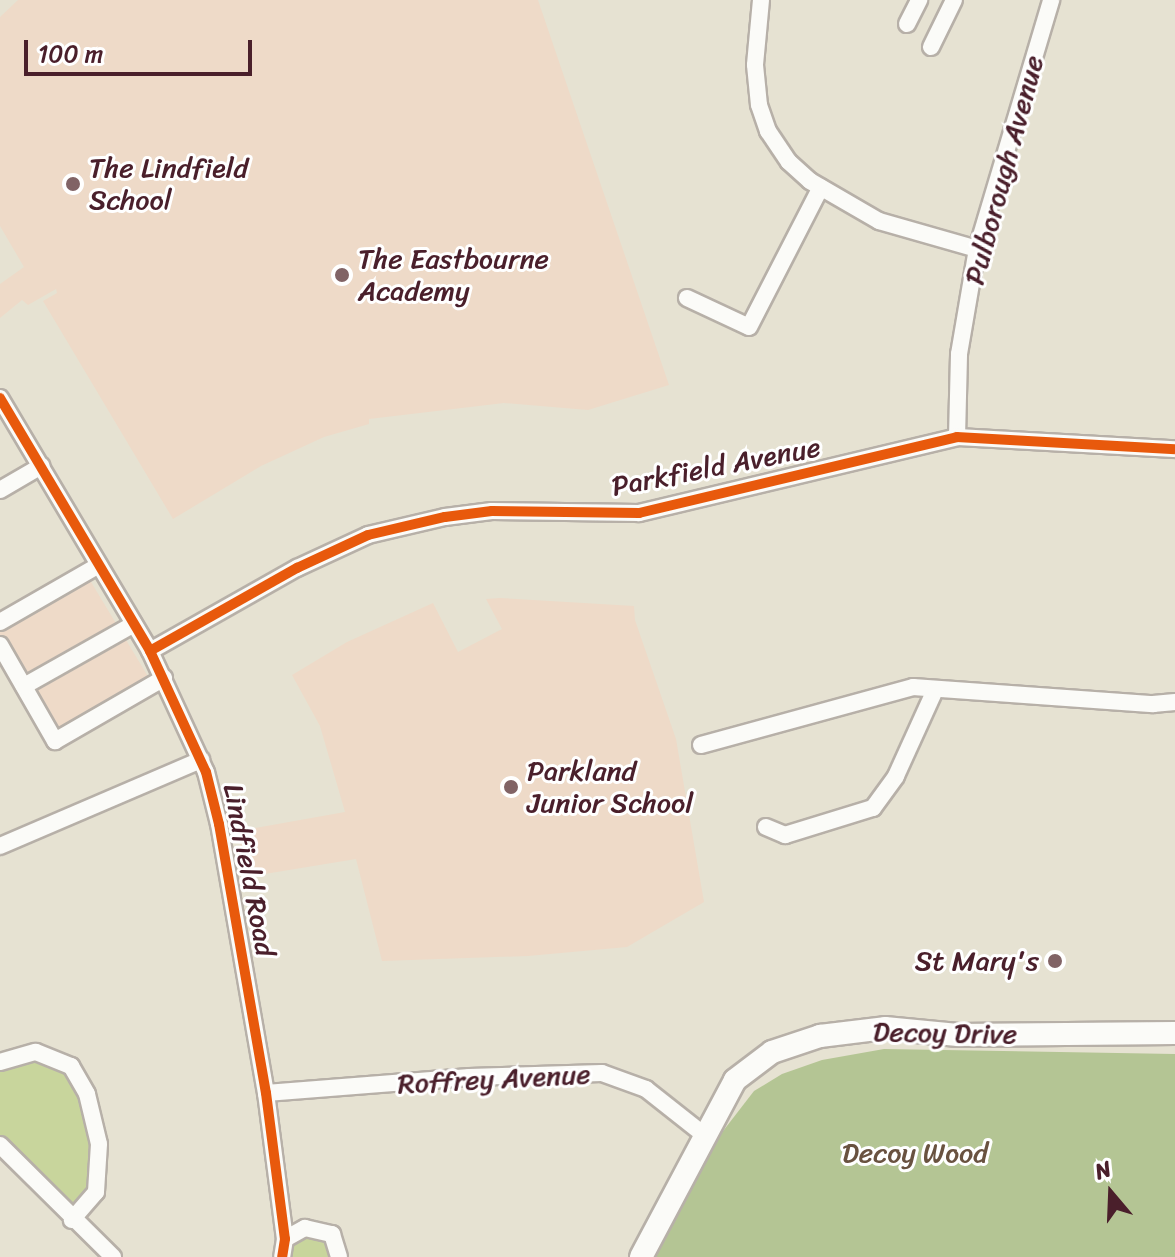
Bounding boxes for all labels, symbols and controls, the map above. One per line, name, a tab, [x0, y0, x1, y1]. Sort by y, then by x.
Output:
scale bar	[28, 24, 256, 74]
text: 100 m	[38, 33, 103, 75]
street label: Pulborough Avenue	[957, 52, 1051, 288]
place label: The Lindfield School	[89, 151, 249, 217]
marker: The Lindfield School	[64, 175, 82, 193]
place label: The Eastbourne Academy	[358, 242, 550, 308]
marker: The Eastbourne Academy	[333, 266, 351, 284]
street label: Parkfield Avenue	[609, 430, 823, 504]
place label: Parkland Junior School	[527, 754, 693, 820]
marker: Parkland Junior School	[502, 778, 520, 796]
street label: Lindfield Road	[216, 781, 282, 959]
place label: St Mary's	[917, 944, 1039, 978]
marker: St Mary's	[1046, 952, 1064, 970]
street label: Decoy Drive	[872, 1015, 1018, 1051]
street label: Roffrey Avenue	[397, 1057, 591, 1101]
park label: Decoy Wood	[842, 1136, 988, 1170]
text: N	[1089, 1149, 1117, 1191]
north arrow	[1071, 1153, 1151, 1233]

